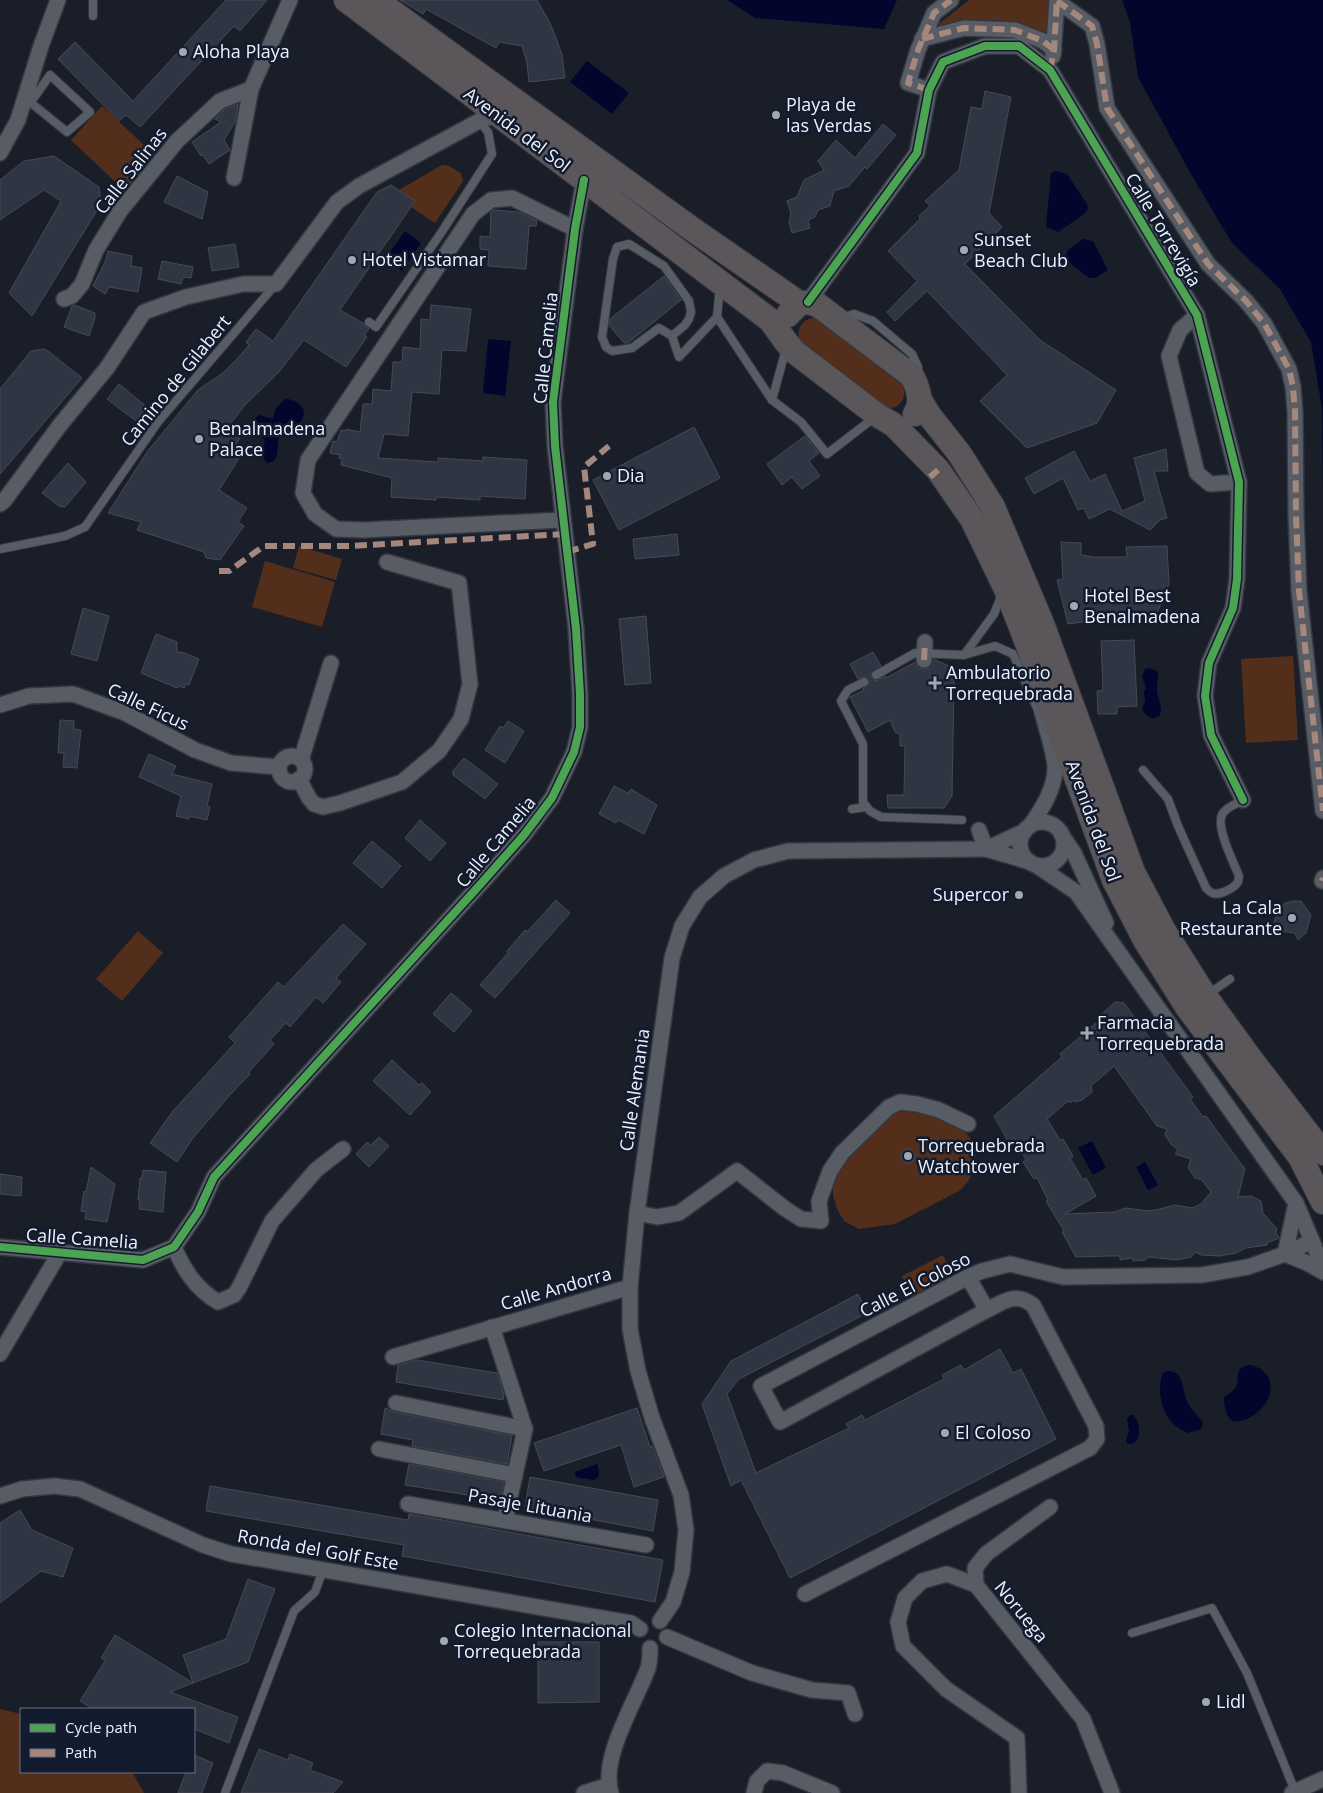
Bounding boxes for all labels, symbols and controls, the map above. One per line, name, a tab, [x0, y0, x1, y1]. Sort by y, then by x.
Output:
place label: Aloha Playa	[193, 39, 290, 63]
marker: Aloha Playa	[177, 46, 189, 58]
street label: Avenida del Sol	[460, 81, 576, 177]
place label: Playa de las Verdas	[786, 92, 872, 137]
marker: Playa de las Verdas	[770, 109, 782, 121]
street label: Calle Salinas	[89, 122, 172, 219]
street label: Calle Torrevigía	[1120, 168, 1207, 291]
place label: Sunset Beach Club	[974, 227, 1068, 272]
marker: Sunset Beach Club	[958, 244, 970, 256]
place label: Hotel Vistamar	[362, 247, 487, 271]
marker: Hotel Vistamar	[346, 254, 358, 266]
street label: Calle Camelia	[527, 291, 563, 405]
street label: Camino de Gilabert	[115, 310, 236, 451]
place label: Benalmadena Palace	[209, 416, 325, 461]
marker: Benalmadena Palace	[193, 433, 205, 445]
place label: Dia	[617, 463, 645, 487]
marker: Dia	[601, 470, 613, 482]
place label: Hotel Best Benalmadena	[1084, 583, 1200, 628]
marker: Hotel Best Benalmadena	[1068, 600, 1080, 612]
place label: Ambulatorio Torrequebrada	[946, 660, 1073, 705]
marker: Ambulatorio Torrequebrada	[928, 676, 942, 690]
street label: Calle Ficus	[104, 677, 193, 735]
street label: Avenida del Sol	[1061, 757, 1127, 885]
street label: Calle Camelia	[450, 791, 541, 892]
place label: Supercor	[933, 882, 1010, 906]
marker: Supercor	[1013, 889, 1025, 901]
place label: La Cala Restaurante	[1180, 895, 1282, 940]
marker: La Cala Restaurante	[1286, 912, 1298, 924]
place label: Farmacia Torrequebrada	[1097, 1010, 1224, 1055]
street label: Calle Alemania	[614, 1027, 654, 1153]
marker: Farmacia Torrequebrada	[1081, 1027, 1093, 1039]
place label: Torrequebrada Watchtower	[918, 1133, 1045, 1178]
marker: Torrequebrada Watchtower	[902, 1150, 914, 1162]
street label: Calle Camelia	[25, 1222, 139, 1254]
street label: Calle El Coloso	[855, 1246, 974, 1322]
street label: Calle Andorra	[498, 1261, 614, 1315]
place label: El Coloso	[955, 1420, 1031, 1444]
marker: El Coloso	[939, 1427, 951, 1439]
street label: Pasaje Lituania	[466, 1482, 594, 1528]
street label: Ronda del Golf Este	[236, 1523, 401, 1575]
street label: Noruega	[990, 1576, 1054, 1647]
place label: Colegio Internacional Torrequebrada	[454, 1618, 631, 1663]
marker: Colegio Internacional Torrequebrada	[438, 1635, 450, 1647]
place label: Lidl	[1216, 1689, 1246, 1713]
marker: Lidl	[1200, 1696, 1212, 1708]
legend	[20, 1708, 195, 1773]
text: Cycle path	[65, 1717, 137, 1737]
text: Path	[65, 1742, 97, 1762]

